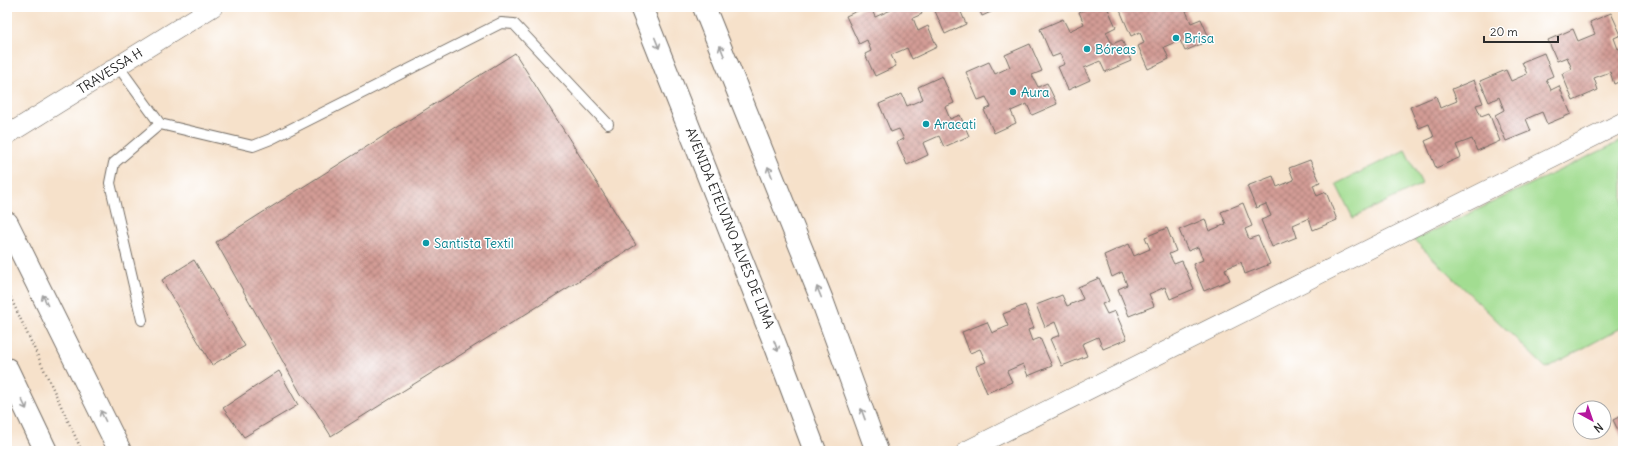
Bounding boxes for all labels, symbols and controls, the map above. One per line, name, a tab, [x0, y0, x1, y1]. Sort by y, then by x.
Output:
scale bar	[1484, 18, 1558, 44]
text: 20 m	[1490, 24, 1518, 39]
place label: Brisa	[1184, 30, 1214, 47]
marker: Brisa	[1171, 33, 1181, 43]
one-way arrow	[653, 36, 661, 48]
place label: Bóreas	[1095, 41, 1136, 58]
street label: TRAVESSA H	[74, 44, 146, 98]
marker: Bóreas	[1082, 44, 1092, 54]
one-way arrow	[718, 45, 725, 57]
place label: Aura	[1021, 84, 1050, 101]
marker: Aura	[1008, 87, 1018, 97]
place label: Aracati	[934, 116, 976, 133]
marker: Aracati	[921, 119, 931, 129]
street label: AVENIDA ETELVINO ALVES DE LIMA	[682, 125, 778, 331]
one-way arrow	[766, 166, 774, 178]
place label: Santista Textil	[434, 235, 514, 252]
marker: Santista Textil	[421, 238, 431, 248]
one-way arrow	[814, 287, 822, 299]
one-way arrow	[41, 294, 48, 306]
one-way arrow	[773, 340, 781, 352]
one-way arrow	[21, 398, 28, 410]
north arrow	[1572, 400, 1612, 440]
one-way arrow	[859, 409, 867, 421]
one-way arrow	[98, 410, 106, 422]
text: N	[1591, 420, 1606, 435]

